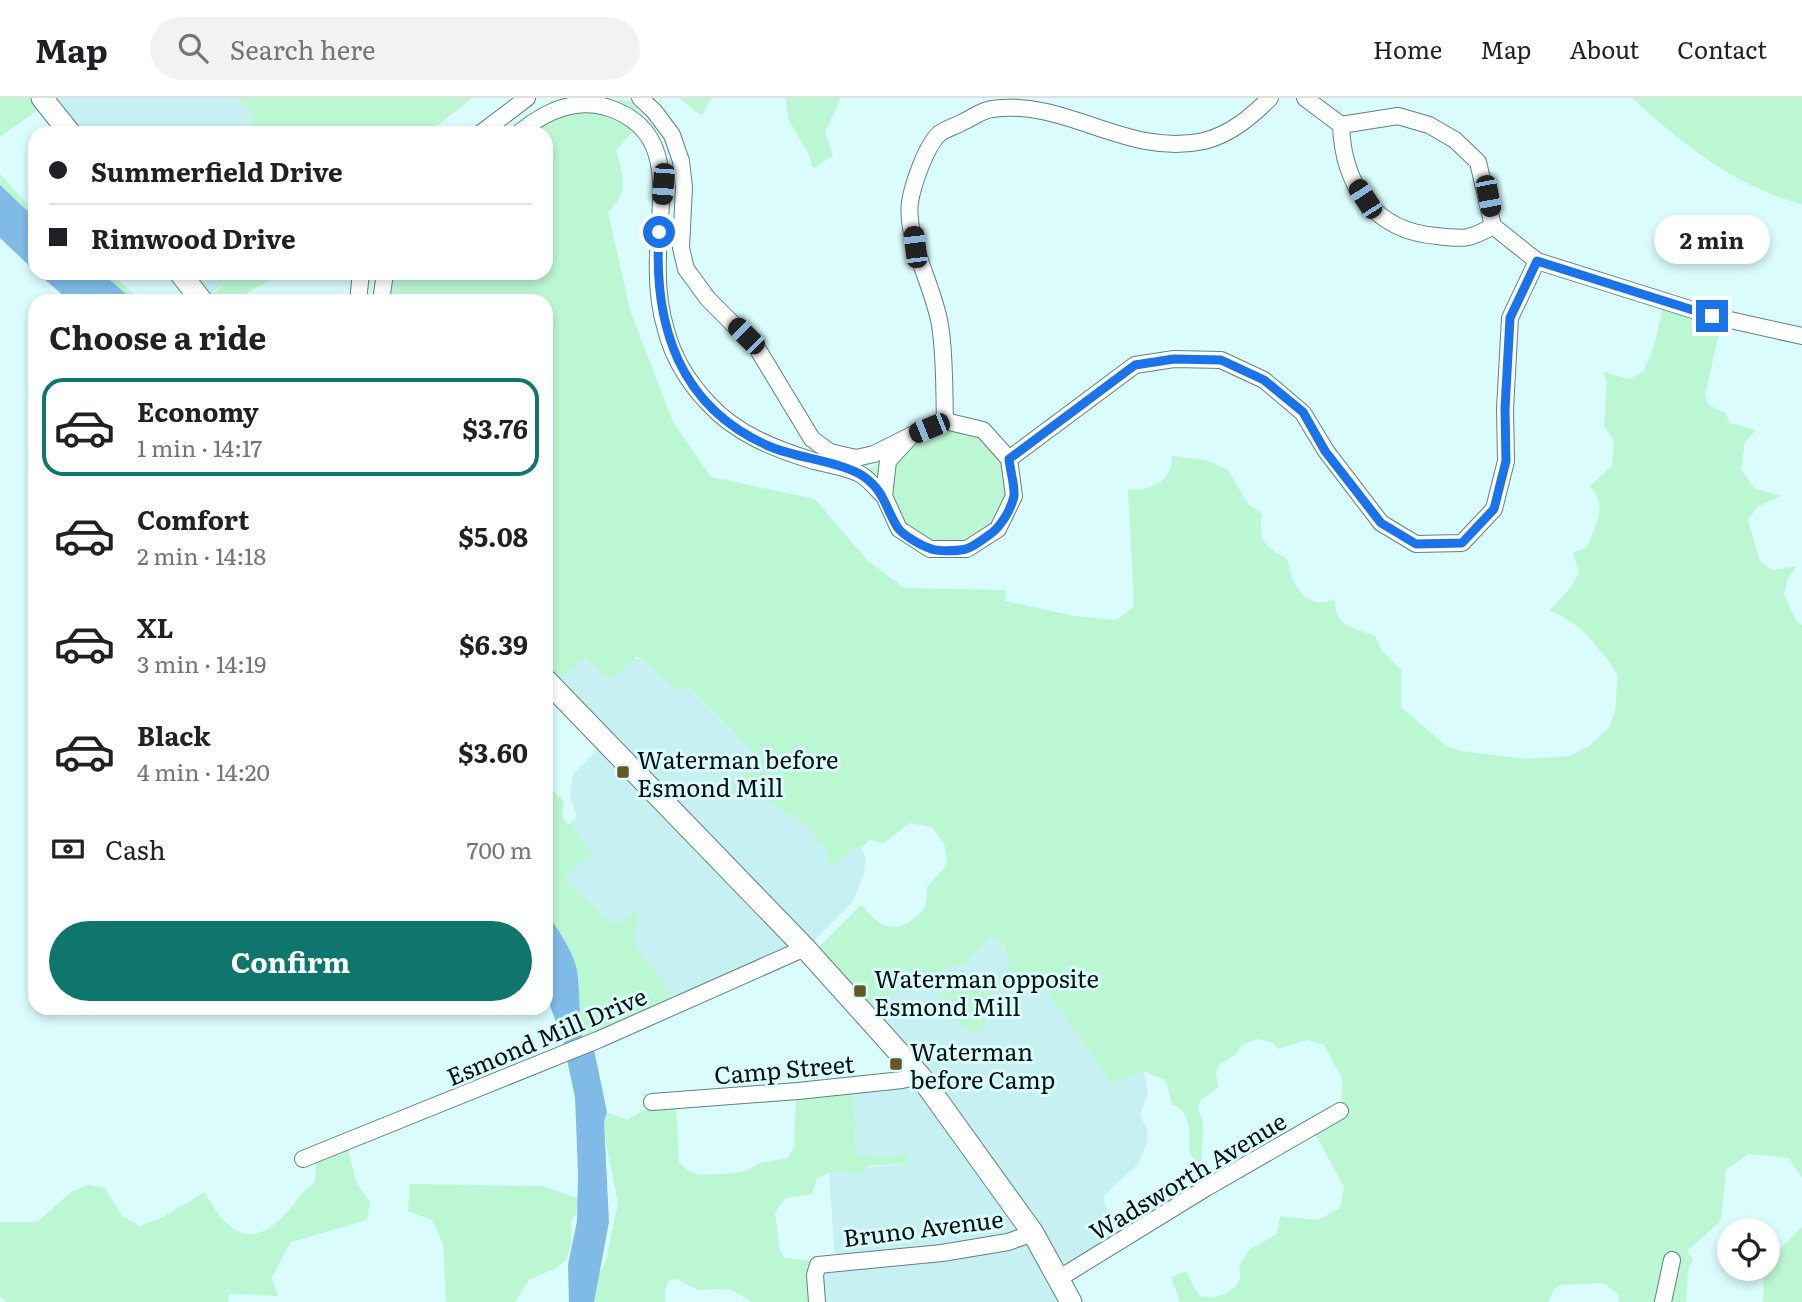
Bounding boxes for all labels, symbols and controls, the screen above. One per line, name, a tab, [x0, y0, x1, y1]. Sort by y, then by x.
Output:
search box	[150, 17, 640, 80]
text: Map	[35, 24, 108, 73]
icon: search	[174, 29, 212, 67]
text: Search here	[230, 29, 376, 68]
text: Home	[1373, 31, 1442, 66]
text: Map	[1480, 31, 1531, 66]
text: About	[1569, 31, 1639, 66]
text: Contact	[1677, 31, 1767, 66]
text: Summerfield Drive	[91, 151, 343, 190]
car	[652, 162, 675, 206]
car	[1474, 173, 1503, 219]
car	[1345, 176, 1386, 222]
callout: 2 min	[1654, 214, 1770, 264]
route start	[643, 216, 675, 248]
text: Rimwood Drive	[91, 218, 296, 257]
text: 2 min	[1680, 222, 1744, 256]
car	[903, 225, 928, 269]
route end	[1696, 300, 1728, 332]
text: Choose a ride	[49, 312, 266, 360]
car	[724, 314, 769, 358]
text: Economy	[137, 391, 259, 430]
icon: car	[53, 396, 116, 459]
text: $3.76	[462, 408, 528, 447]
car	[906, 410, 953, 446]
text: 1 min · 14:17	[137, 430, 262, 464]
text: Comfort	[137, 499, 249, 538]
icon: car	[53, 504, 116, 567]
text: $5.08	[459, 516, 528, 555]
text: 2 min · 14:18	[137, 538, 266, 572]
text: XL	[137, 607, 174, 646]
icon: car	[53, 612, 116, 675]
text: $6.39	[459, 624, 528, 663]
text: 3 min · 14:19	[137, 646, 266, 680]
text: Black	[137, 715, 211, 754]
icon: car	[53, 720, 116, 783]
text: $3.60	[458, 732, 528, 771]
place label: Waterman before Esmond Mill	[637, 741, 838, 804]
text: 4 min · 14:20	[137, 754, 270, 788]
marker: Waterman before Esmond Mill	[615, 764, 631, 780]
text: Cash	[105, 829, 166, 868]
icon: cash	[49, 830, 87, 868]
text: 700 m	[467, 832, 532, 866]
button: Confirm	[49, 921, 532, 1001]
place label: Waterman opposite Esmond Mill	[874, 960, 1099, 1023]
street label: Esmond Mill Drive	[441, 977, 651, 1093]
marker: Waterman opposite Esmond Mill	[852, 983, 868, 999]
place label: Waterman before Camp	[910, 1033, 1055, 1096]
street label: Camp Street	[712, 1044, 856, 1092]
marker: Waterman before Camp	[888, 1056, 904, 1072]
street label: Wadsworth Avenue	[1082, 1102, 1292, 1248]
street label: Bruno Avenue	[841, 1200, 1005, 1254]
map controls	[1717, 1218, 1780, 1281]
button: locate	[1717, 1218, 1780, 1281]

